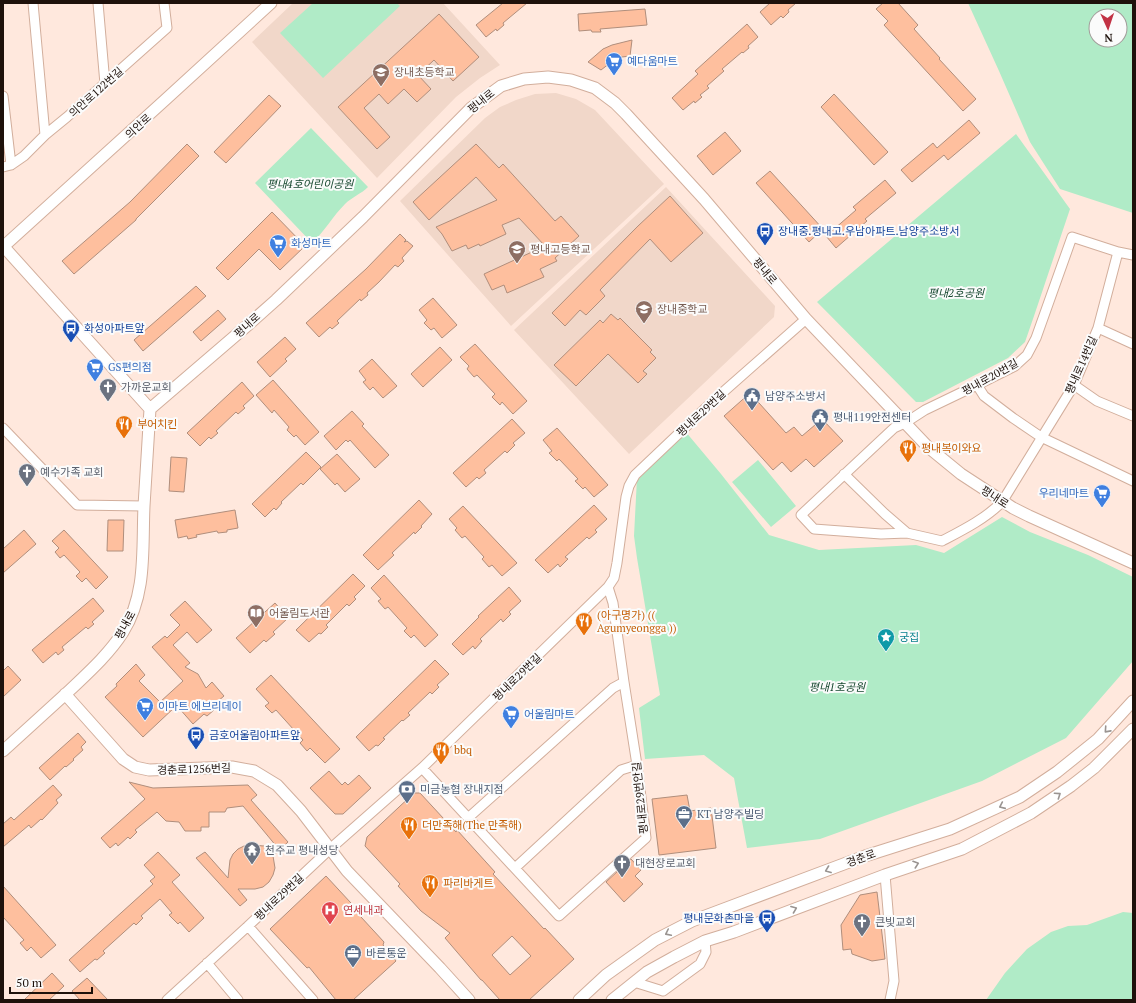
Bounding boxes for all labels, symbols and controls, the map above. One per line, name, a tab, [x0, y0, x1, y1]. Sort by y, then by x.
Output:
north arrow	[1088, 8, 1128, 48]
text: N	[1103, 31, 1113, 45]
supermarket icon: 예다움마트	[604, 51, 624, 76]
place label: 예다움마트	[627, 54, 678, 68]
school or university icon: 장내초등학교	[371, 62, 391, 87]
street label: 의안로122번길	[66, 64, 126, 120]
place label: 장내초등학교	[394, 65, 455, 79]
street label: 평내로	[465, 86, 497, 116]
street label: 의안로	[122, 111, 154, 141]
park label: 평내4호어린이공원	[267, 177, 354, 191]
bus stop icon: 장내중.평내고.우남아파트.남양주소방서	[755, 221, 775, 246]
place label: 장내중.평내고.우남아파트.남양주소방서	[778, 224, 959, 238]
supermarket icon: 화성마트	[268, 233, 288, 258]
place label: 화성마트	[291, 236, 331, 250]
school or university icon: 평내고등학교	[507, 239, 527, 264]
place label: 평내고등학교	[530, 242, 591, 256]
street label: 평내로	[750, 255, 780, 287]
park label: 평내2호공원	[928, 286, 985, 300]
school or university icon: 장내중학교	[634, 299, 654, 324]
place label: 장내중학교	[657, 302, 708, 316]
street label: 평내로	[231, 310, 263, 340]
bus stop icon: 화성아파트앞	[61, 318, 81, 343]
place label: 화성아파트앞	[84, 321, 145, 335]
street label: 평내로14번길	[1062, 334, 1100, 396]
street label: 평내로20번길	[959, 356, 1021, 398]
supermarket icon: GS편의점	[85, 357, 105, 382]
place label: GS편의점	[108, 360, 152, 374]
church icon: 가까운교회	[98, 377, 118, 402]
place label: 가까운교회	[121, 380, 172, 394]
public building icon: 남양주소방서	[742, 386, 762, 411]
street label: 평내로29번길	[673, 387, 729, 439]
place label: 남양주소방서	[765, 389, 826, 403]
public building icon: 평내119안전센터	[810, 407, 830, 432]
place label: 평내119안전센터	[833, 410, 911, 424]
restaurant icon: 부어치킨	[114, 414, 134, 439]
place label: 부어치킨	[137, 417, 177, 431]
restaurant icon: 평내복이와요	[898, 438, 918, 463]
place label: 평내복이와요	[921, 441, 982, 455]
church icon: 예수가족 교회	[17, 462, 37, 487]
place label: 예수가족 교회	[40, 465, 103, 479]
street label: 평내로	[978, 483, 1012, 511]
supermarket icon: 우리네마트	[1092, 483, 1112, 508]
place label: 우리네마트	[1038, 486, 1089, 500]
library icon: 어울림도서관	[246, 603, 266, 628]
place label: 어울림도서관	[269, 606, 330, 620]
street label: 평내로	[112, 608, 138, 642]
place label: (아구명가) (( Agumyeongga ))	[597, 608, 677, 635]
restaurant icon: (아구명가) (( Agumyeongga ))	[574, 611, 594, 636]
place icon: 궁집	[876, 627, 896, 652]
place label: 궁집	[899, 630, 919, 644]
street label: 평내로29번길	[490, 650, 544, 704]
park label: 평내1호공원	[809, 680, 866, 694]
supermarket icon: 이마트 에브리데이	[135, 696, 155, 721]
place label: 이마트 에브리데이	[158, 699, 242, 713]
supermarket icon: 어울림마트	[501, 704, 521, 729]
place label: 어울림마트	[524, 707, 575, 721]
bus stop icon: 금호어울림아파트앞	[186, 725, 206, 750]
one-way arrow	[1104, 725, 1111, 733]
place label: 금호어울림아파트앞	[209, 728, 300, 742]
restaurant icon: bbq	[431, 740, 451, 765]
place label: bbq	[454, 743, 472, 757]
street label: 경춘로1256번길	[157, 761, 231, 777]
street label: 평내로29번안길	[629, 761, 651, 835]
bank icon: 미금농협 장내지점	[397, 779, 417, 804]
place label: 미금농협 장내지점	[420, 782, 504, 796]
one-way arrow	[1053, 793, 1060, 800]
one-way arrow	[999, 801, 1006, 809]
office icon: KT 남양주빌딩	[674, 804, 694, 829]
place label: KT 남양주빌딩	[697, 807, 764, 821]
restaurant icon: 더만족해(The 만족해)	[399, 815, 419, 840]
place label: 더만족해(The 만족해)	[422, 818, 522, 832]
temple icon: 천주교 평내성당	[242, 840, 262, 865]
place label: 천주교 평내성당	[265, 843, 339, 857]
street label: 경춘로	[844, 846, 878, 870]
church icon: 대현장로교회	[612, 853, 632, 878]
place label: 대현장로교회	[635, 856, 696, 870]
one-way arrow	[913, 861, 920, 869]
one-way arrow	[824, 866, 831, 874]
street label: 평내로29번길	[251, 871, 307, 923]
restaurant icon: 파리바게트	[420, 873, 440, 898]
place label: 파리바게트	[443, 876, 494, 890]
hospital icon: 연세내과	[320, 900, 340, 925]
place label: 연세내과	[343, 903, 383, 917]
one-way arrow	[791, 906, 798, 914]
bus stop icon: 평내문화촌마을	[757, 908, 777, 933]
place label: 평내문화촌마을	[683, 911, 754, 925]
church icon: 큰빛교회	[852, 912, 872, 937]
place label: 큰빛교회	[875, 915, 915, 929]
one-way arrow	[665, 928, 672, 936]
office icon: 바른통운	[343, 943, 363, 968]
place label: 바른통운	[366, 946, 406, 960]
scale bar	[10, 969, 92, 995]
text: 50 m	[16, 975, 43, 990]

